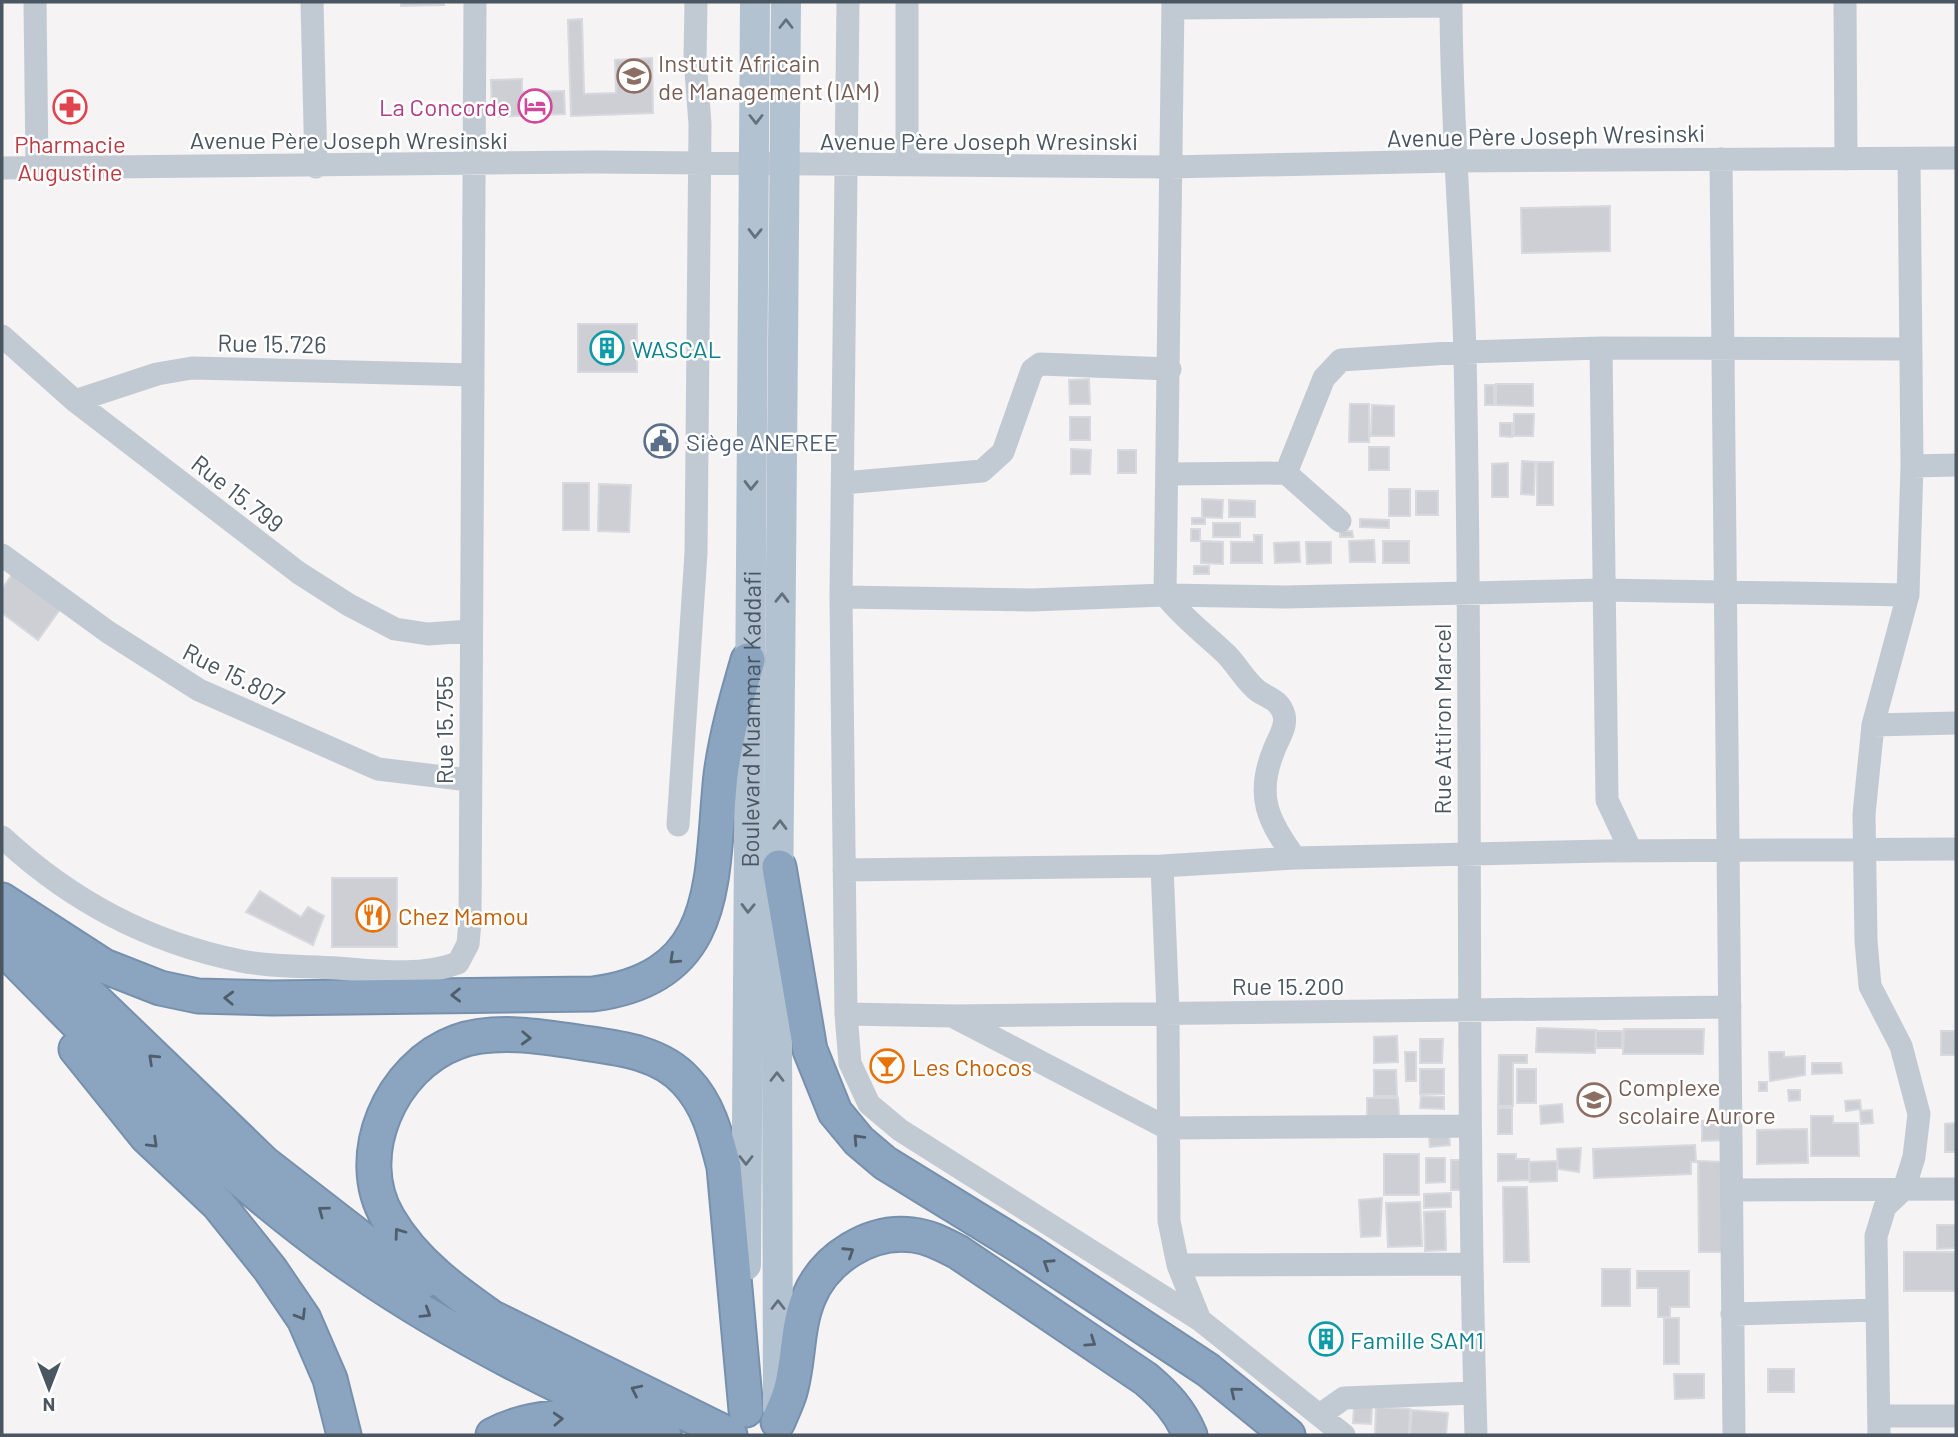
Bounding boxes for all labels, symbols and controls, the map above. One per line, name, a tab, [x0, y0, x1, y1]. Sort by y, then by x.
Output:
one-way arrow	[778, 18, 794, 28]
place label: Instutit Africain de Management (IAM)	[658, 48, 879, 105]
school or university icon: Instutit Africain de Management (IAM)	[615, 57, 653, 95]
hotel icon: La Concorde	[516, 87, 554, 125]
pharmacy icon: Pharmacie Augustine	[51, 88, 89, 126]
place label: La Concorde	[379, 92, 510, 121]
one-way arrow	[748, 114, 764, 125]
street label: Avenue Père Joseph Wresinski	[1387, 118, 1705, 152]
street label: Avenue Père Joseph Wresinski	[190, 125, 508, 154]
street label: Avenue Père Joseph Wresinski	[820, 126, 1138, 155]
place label: Pharmacie Augustine	[14, 129, 126, 186]
one-way arrow	[747, 228, 763, 238]
street label: Rue 15.726	[217, 328, 327, 358]
building icon: WASCAL	[588, 329, 626, 367]
place label: WASCAL	[632, 334, 721, 363]
public building icon: Siège ANEREE	[642, 422, 680, 460]
place label: Siège ANEREE	[686, 427, 838, 456]
street label: Rue 15.799	[186, 448, 290, 538]
one-way arrow	[743, 480, 759, 490]
street label: Boulevard Muammar Kaddafi	[734, 570, 765, 868]
one-way arrow	[774, 592, 790, 603]
street label: Rue Attiron Marcel	[1427, 623, 1456, 815]
street label: Rue 15.807	[178, 636, 290, 712]
street label: Rue 15.755	[429, 676, 458, 784]
one-way arrow	[772, 820, 788, 830]
restaurant icon: Chez Mamou	[354, 896, 392, 934]
place label: Chez Mamou	[398, 901, 529, 930]
one-way arrow	[740, 903, 755, 914]
one-way arrow	[669, 950, 682, 963]
street label: Rue 15.200	[1232, 971, 1344, 1000]
one-way arrow	[450, 988, 461, 1003]
one-way arrow	[223, 990, 234, 1006]
one-way arrow	[521, 1030, 532, 1045]
bar icon: Les Chocos	[868, 1047, 906, 1085]
place label: Les Chocos	[912, 1052, 1032, 1081]
one-way arrow	[148, 1055, 161, 1068]
one-way arrow	[769, 1072, 785, 1082]
place label: Complexe scolaire Aurore	[1618, 1072, 1776, 1129]
school or university icon: Complexe scolaire Aurore	[1575, 1081, 1613, 1119]
one-way arrow	[145, 1134, 158, 1147]
one-way arrow	[854, 1134, 867, 1147]
one-way arrow	[738, 1155, 754, 1166]
one-way arrow	[318, 1206, 331, 1219]
one-way arrow	[394, 1228, 407, 1241]
one-way arrow	[841, 1247, 854, 1260]
one-way arrow	[1042, 1259, 1055, 1272]
one-way arrow	[770, 1299, 786, 1310]
one-way arrow	[418, 1305, 431, 1318]
one-way arrow	[292, 1307, 305, 1320]
building icon: Famille SAM1	[1307, 1320, 1345, 1358]
place label: Famille SAM1	[1350, 1325, 1484, 1354]
one-way arrow	[1083, 1334, 1096, 1347]
north arrow	[14, 1353, 84, 1423]
one-way arrow	[631, 1384, 643, 1398]
one-way arrow	[1231, 1388, 1244, 1400]
text: N	[43, 1394, 55, 1417]
one-way arrow	[553, 1412, 564, 1427]

